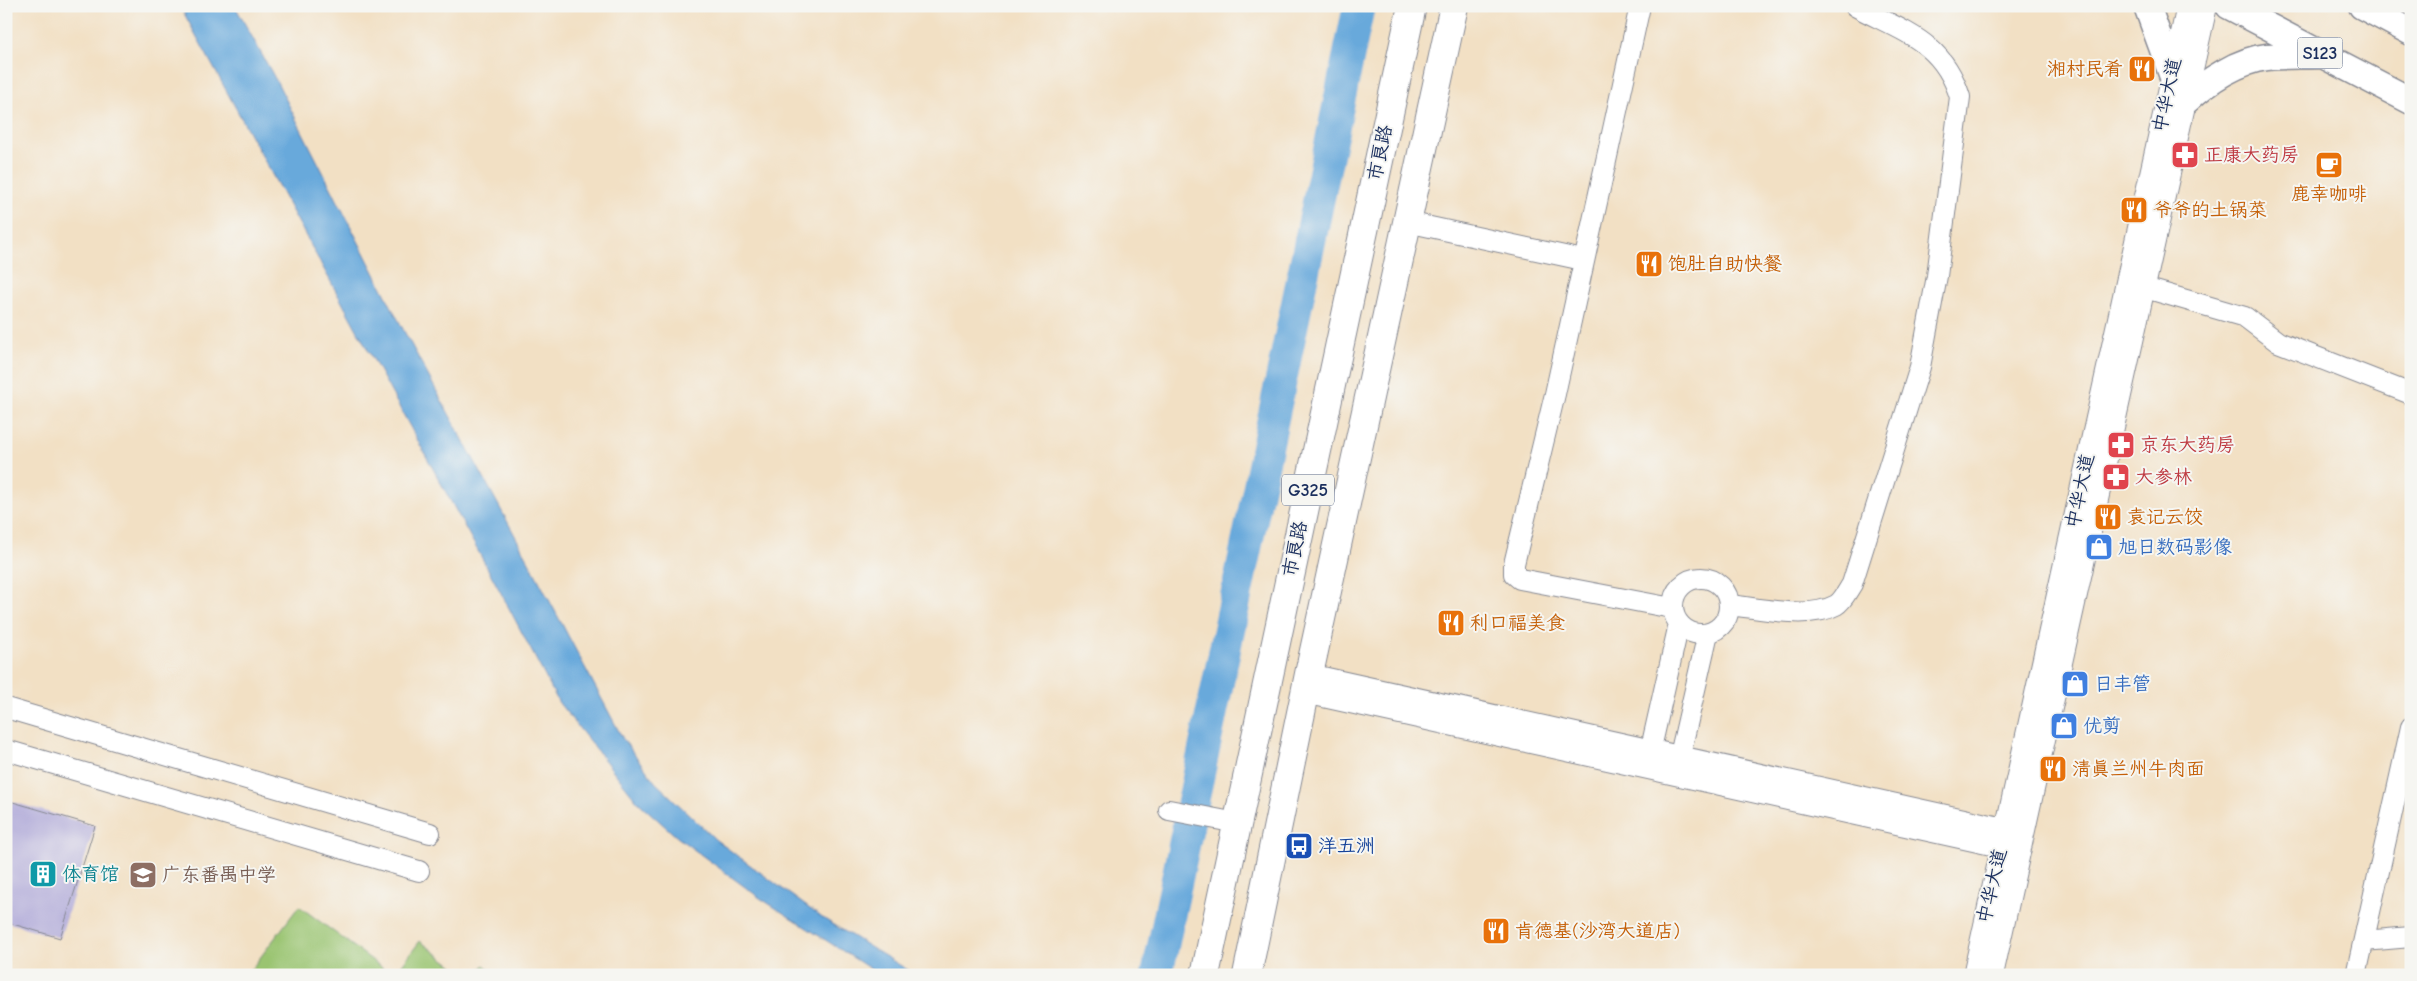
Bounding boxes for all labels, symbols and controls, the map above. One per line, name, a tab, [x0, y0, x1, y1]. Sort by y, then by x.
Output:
road number: S123	[2298, 38, 2342, 68]
restaurant icon: 湘村民肴	[2127, 54, 2157, 84]
street label: 中华大道	[2148, 56, 2186, 134]
place label: 湘村民肴	[2047, 58, 2123, 80]
street label: 市良路	[1363, 123, 1397, 183]
pharmacy icon: 正康大药房	[2170, 140, 2200, 170]
place label: 正康大药房	[2204, 144, 2299, 166]
cafe icon: 鹿幸咖啡	[2314, 150, 2344, 180]
place label: 鹿幸咖啡	[2291, 183, 2367, 205]
restaurant icon: 爷爷的土锅菜	[2119, 195, 2149, 225]
place label: 爷爷的土锅菜	[2153, 199, 2267, 221]
restaurant icon: 饱肚自助快餐	[1634, 249, 1664, 279]
place label: 饱肚自助快餐	[1668, 253, 1782, 275]
pharmacy icon: 京东大药房	[2106, 430, 2136, 460]
place label: 京东大药房	[2140, 434, 2235, 456]
street label: 中华大道	[2061, 452, 2099, 530]
pharmacy icon: 大参林	[2101, 462, 2131, 492]
place label: 大参林	[2135, 466, 2192, 488]
road number: G325	[1282, 474, 1334, 506]
restaurant icon: 袁记云饺	[2093, 502, 2123, 532]
place label: 袁记云饺	[2127, 506, 2203, 528]
street label: 市良路	[1278, 519, 1312, 579]
shop icon: 旭日数码影像	[2084, 532, 2114, 562]
place label: 旭日数码影像	[2118, 536, 2232, 558]
restaurant icon: 利口福美食	[1436, 608, 1466, 638]
place label: 利口福美食	[1470, 612, 1565, 634]
shop icon: 日丰管	[2060, 669, 2090, 699]
place label: 日丰管	[2094, 673, 2151, 695]
shop icon: 优剪	[2049, 711, 2079, 741]
place label: 优剪	[2083, 715, 2121, 737]
restaurant icon: 清真兰州牛肉面	[2038, 754, 2068, 784]
place label: 清真兰州牛肉面	[2072, 758, 2205, 780]
bus stop icon: 洋五洲	[1284, 831, 1314, 861]
place label: 洋五洲	[1318, 835, 1375, 857]
street label: 中华大道	[1973, 846, 2011, 926]
building icon: 体育馆	[28, 859, 58, 889]
school or university icon: 广东番禺中学	[128, 860, 158, 890]
place label: 体育馆	[62, 863, 119, 885]
place label: 广东番禺中学	[162, 864, 276, 886]
restaurant icon: 肯德基(沙湾大道店)	[1481, 916, 1511, 946]
place label: 肯德基(沙湾大道店)	[1515, 920, 1680, 942]

